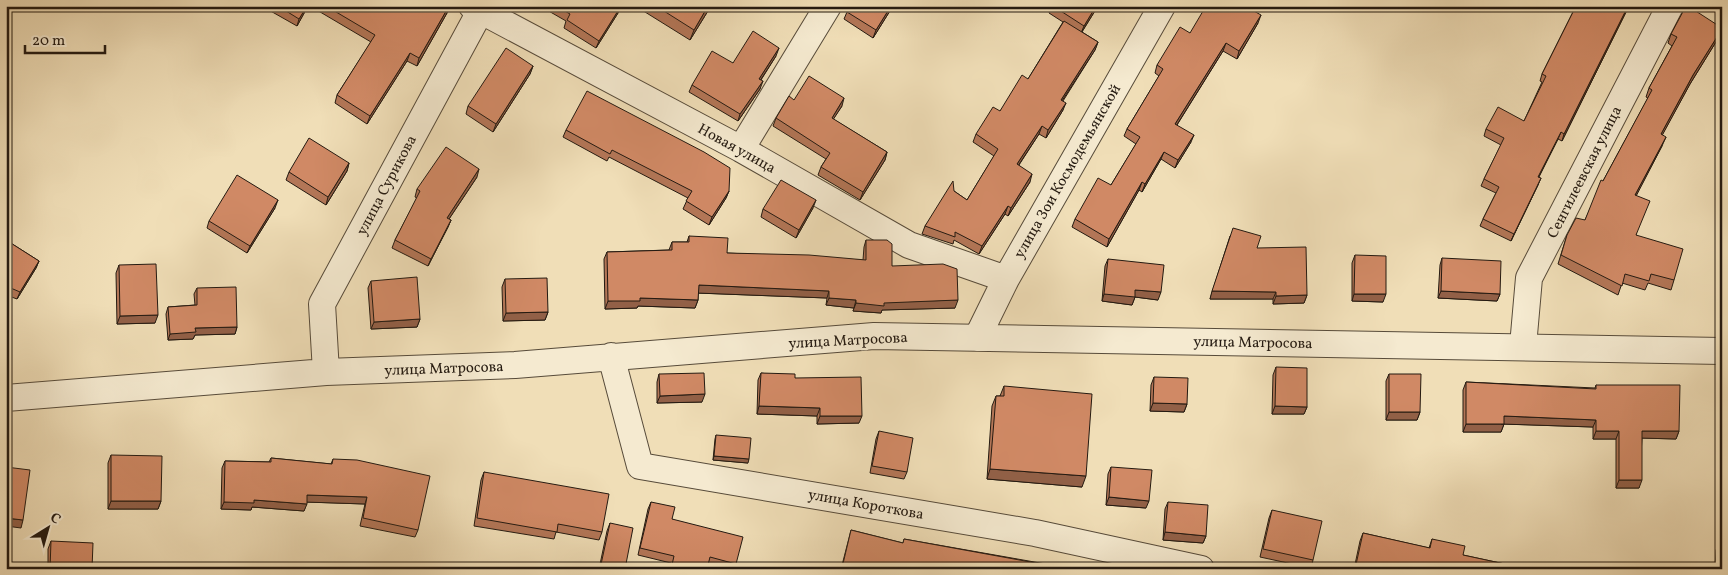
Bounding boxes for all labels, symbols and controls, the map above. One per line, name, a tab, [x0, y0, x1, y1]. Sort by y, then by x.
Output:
scale bar	[25, 22, 105, 54]
text: 20 m	[32, 31, 65, 52]
street label: улица Зои Космодемьянской	[1010, 81, 1127, 263]
street label: Сенгилеевская улица	[1543, 103, 1628, 243]
street label: Новая улица	[693, 119, 779, 179]
street label: улица Сурикова	[352, 132, 423, 239]
street label: улица Матросова	[788, 328, 908, 355]
street label: улица Матросова	[1193, 332, 1313, 355]
street label: улица Матросова	[384, 357, 504, 382]
street label: улица Короткова	[806, 485, 925, 526]
north arrow	[22, 502, 72, 552]
text: С	[46, 509, 64, 529]

